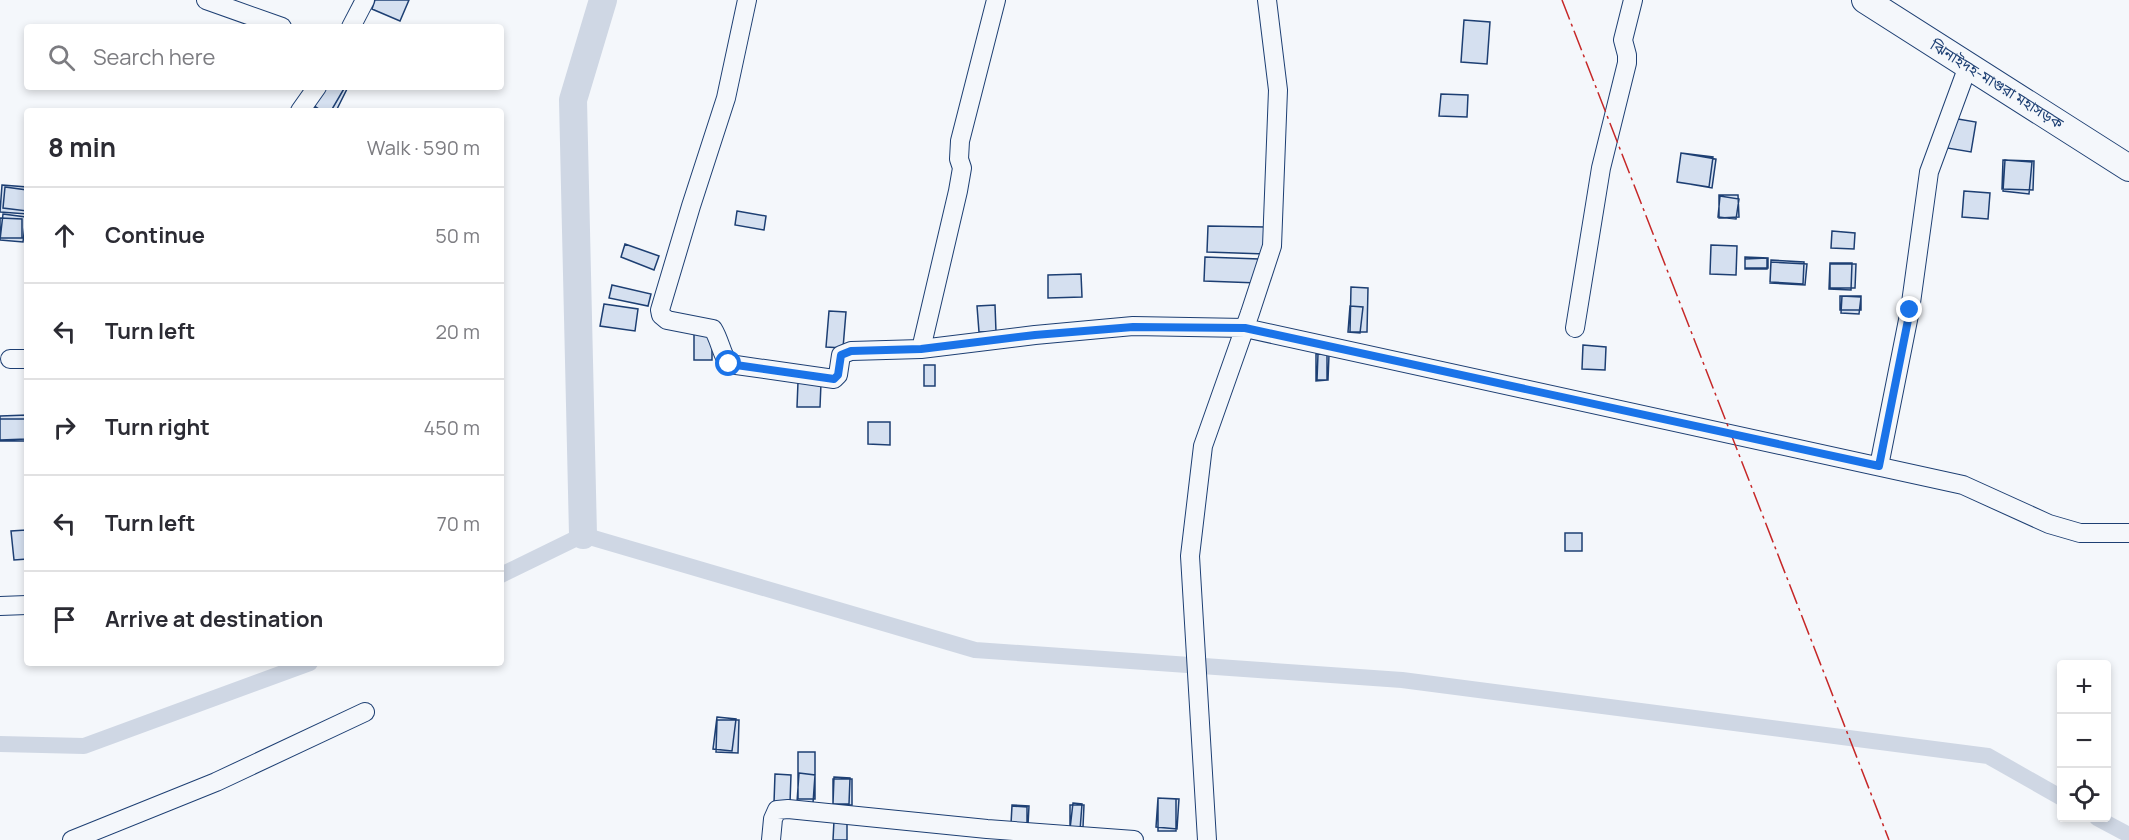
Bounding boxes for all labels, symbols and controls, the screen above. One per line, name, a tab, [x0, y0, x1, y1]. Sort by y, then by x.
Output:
search box	[24, 24, 504, 90]
street label: ঝিনাইদহ-মাগুরা মহাসড়ক	[1926, 34, 2068, 134]
icon: search	[45, 41, 78, 74]
text: Search here	[93, 42, 215, 72]
text: 8 min	[48, 129, 116, 165]
text: Walk · 590 m	[367, 134, 480, 161]
icon: ahead	[48, 219, 81, 252]
text: Continue	[105, 220, 205, 250]
text: 50 m	[435, 222, 480, 249]
route end	[1896, 296, 1922, 322]
icon: left	[48, 315, 81, 348]
text: Turn left	[105, 316, 195, 346]
text: 20 m	[435, 318, 480, 345]
route start	[715, 350, 741, 376]
icon: right	[48, 411, 81, 444]
text: Turn right	[105, 412, 210, 442]
text: 450 m	[424, 414, 480, 441]
icon: left	[48, 507, 81, 540]
text: Turn left	[105, 508, 195, 538]
text: 70 m	[437, 510, 480, 537]
icon: arrive	[48, 603, 81, 636]
text: Arrive at destination	[105, 604, 323, 634]
map controls	[2057, 660, 2111, 822]
button: +	[2057, 660, 2111, 714]
button: −	[2057, 714, 2111, 768]
button: locate	[2057, 768, 2111, 822]

